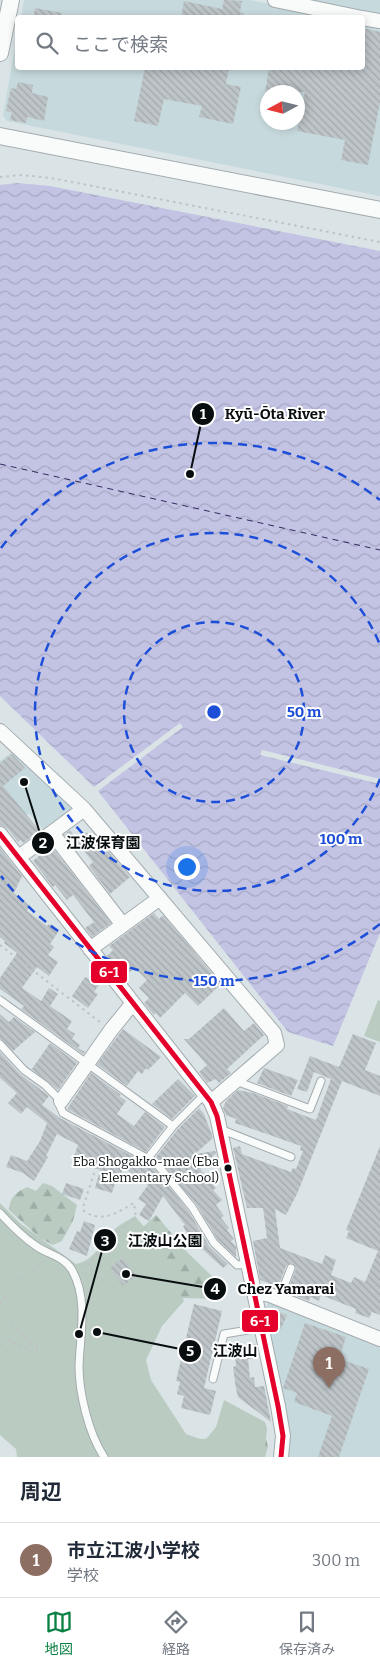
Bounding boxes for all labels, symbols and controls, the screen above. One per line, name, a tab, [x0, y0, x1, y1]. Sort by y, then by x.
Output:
search box	[15, 15, 365, 70]
icon: search	[33, 29, 61, 57]
text: ここで検索	[73, 33, 168, 56]
north arrow	[260, 85, 305, 130]
callout: Kyū-Ōta River	[190, 399, 335, 429]
text: 1	[200, 405, 207, 423]
text: Kyū-Ōta River	[225, 405, 325, 423]
centre of rings	[205, 703, 223, 721]
text: 50 m	[287, 703, 322, 721]
callout: 江波保育園	[31, 828, 151, 858]
text: 100 m	[320, 830, 363, 848]
text: 2	[39, 834, 47, 852]
text: 江波保育園	[65, 834, 141, 852]
your location	[174, 854, 200, 880]
line badge: 6-1	[90, 960, 128, 984]
text: 6-1	[99, 964, 119, 981]
text: 150 m	[193, 972, 235, 990]
place label: Eba Shogakko-mae (Eba Elementary School)	[73, 1154, 219, 1185]
marker: Eba Shogakko-mae (Eba Elementary School)	[223, 1163, 233, 1173]
callout: 江波山公園	[93, 1225, 213, 1255]
text: 3	[101, 1232, 109, 1250]
text: 江波山公園	[127, 1232, 203, 1250]
callout: Chez Yamarai	[202, 1274, 344, 1304]
text: 4	[210, 1280, 220, 1298]
text: Chez Yamarai	[238, 1280, 335, 1298]
line badge: 6-1	[241, 1309, 279, 1333]
text: 6-1	[250, 1313, 270, 1330]
callout: 江波山	[177, 1336, 267, 1366]
text: 5	[186, 1342, 194, 1360]
text: 江波山	[212, 1342, 258, 1360]
pin: 1	[313, 1347, 345, 1388]
text: 周辺	[20, 1479, 62, 1505]
text: 市立江波小学校	[67, 1539, 200, 1562]
text: 1	[33, 1551, 39, 1570]
text: 300 m	[312, 1551, 360, 1570]
text: 学校	[67, 1566, 99, 1585]
tab: 地図	[45, 1608, 73, 1658]
tab: 経路	[162, 1608, 190, 1658]
tab: 保存済み	[279, 1608, 335, 1658]

